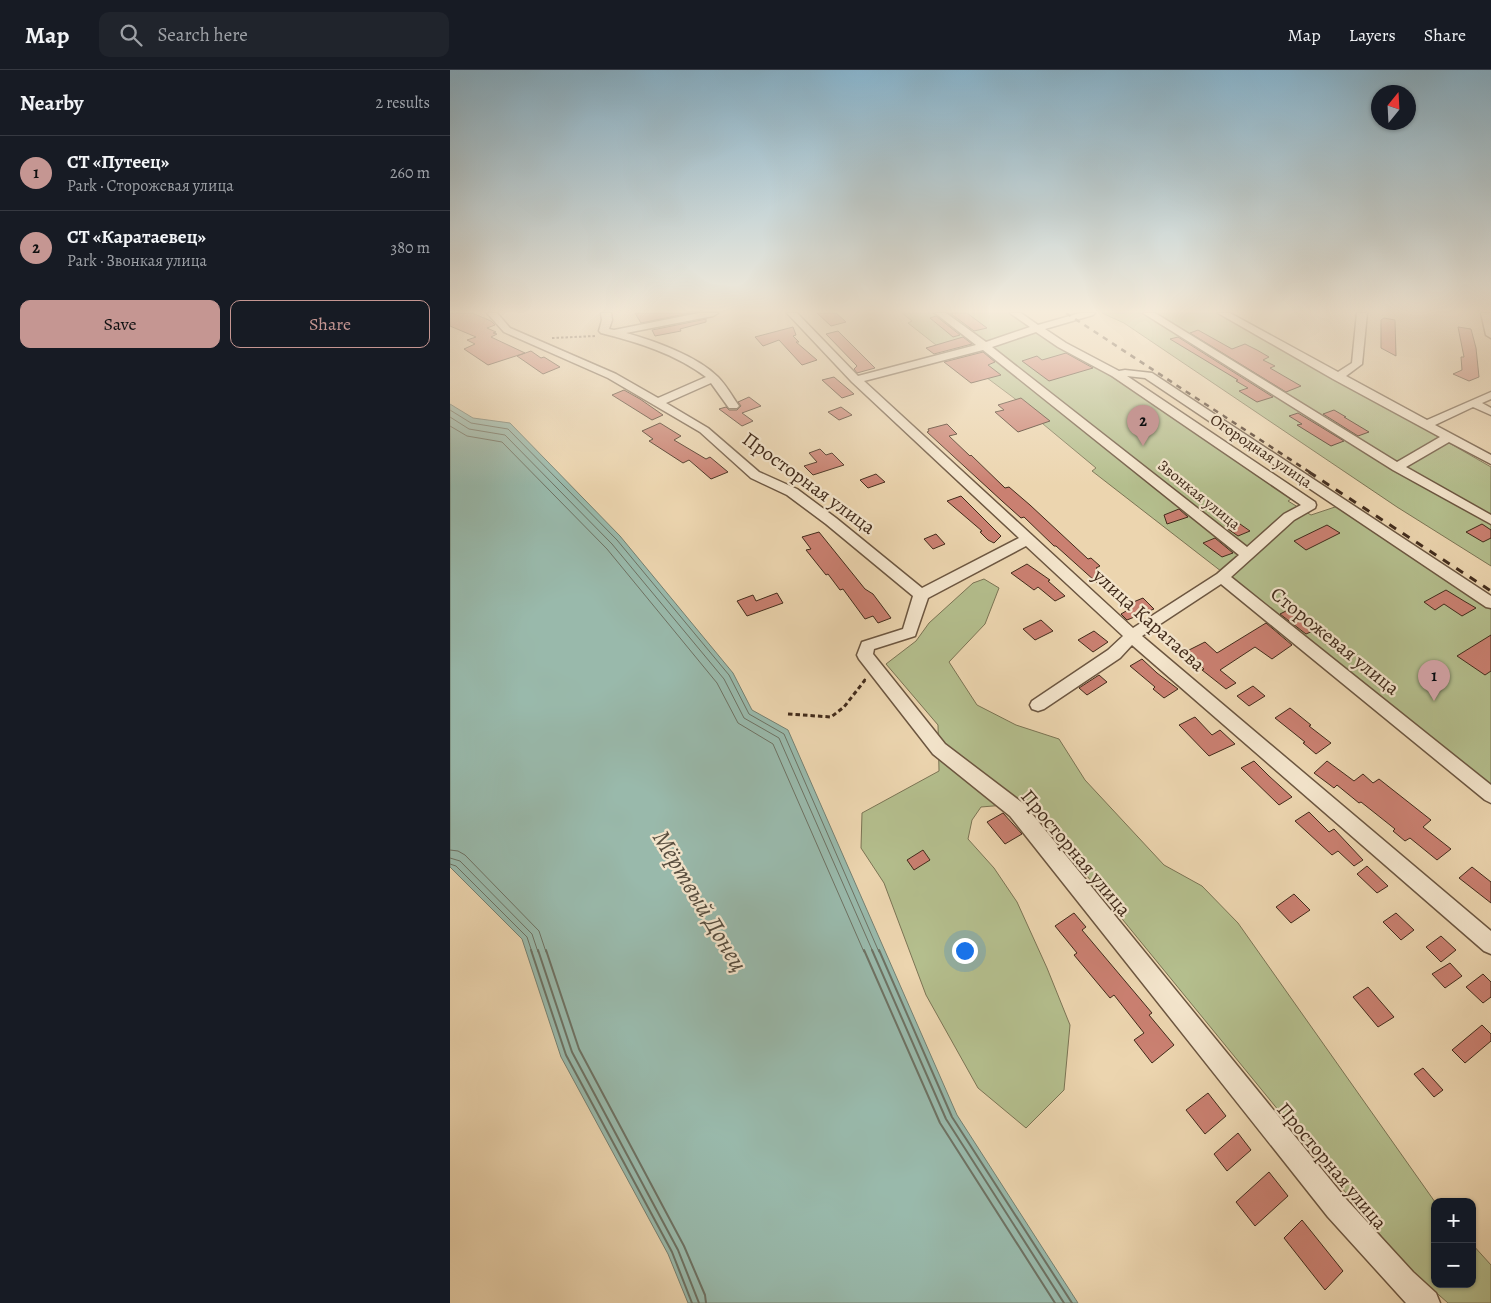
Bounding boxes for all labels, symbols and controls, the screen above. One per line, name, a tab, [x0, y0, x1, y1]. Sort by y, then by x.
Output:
search box	[99, 12, 449, 57]
text: Map	[25, 19, 69, 51]
icon: search	[117, 21, 145, 49]
text: Search here	[157, 22, 248, 48]
text: Map	[1288, 23, 1321, 47]
text: Layers	[1349, 23, 1396, 47]
text: Share	[1424, 23, 1466, 47]
north arrow	[1371, 85, 1416, 130]
text: Nearby	[20, 89, 83, 117]
text: 2 results	[375, 92, 430, 114]
text: СТ «Путеец»	[67, 149, 169, 175]
text: 1	[33, 162, 39, 184]
text: 260 m	[390, 162, 430, 184]
text: Park · Сторожевая улица	[67, 175, 234, 197]
text: СТ «Каратаевец»	[67, 224, 206, 250]
text: 2	[32, 237, 40, 259]
text: 380 m	[391, 237, 430, 259]
text: Park · Звонкая улица	[67, 250, 207, 272]
button: Save	[20, 300, 220, 348]
button: Share	[230, 300, 430, 348]
pin: 2	[1127, 405, 1159, 446]
street label: Огородная улица	[1206, 409, 1317, 494]
street label: Просторная улица	[737, 425, 882, 541]
street label: Звонкая улица	[1153, 455, 1245, 536]
street label: улица Каратаева	[1086, 562, 1212, 678]
street label: Сторожевая улица	[1265, 581, 1406, 702]
pin: 1	[1418, 660, 1450, 701]
street label: Просторная улица	[1015, 784, 1138, 923]
water label: Мёртвый Донец	[644, 824, 756, 978]
your location	[952, 938, 978, 964]
street label: Просторная улица	[1271, 1097, 1394, 1236]
map controls	[1431, 1198, 1476, 1288]
button: +	[1431, 1198, 1476, 1243]
button: −	[1431, 1243, 1476, 1288]

